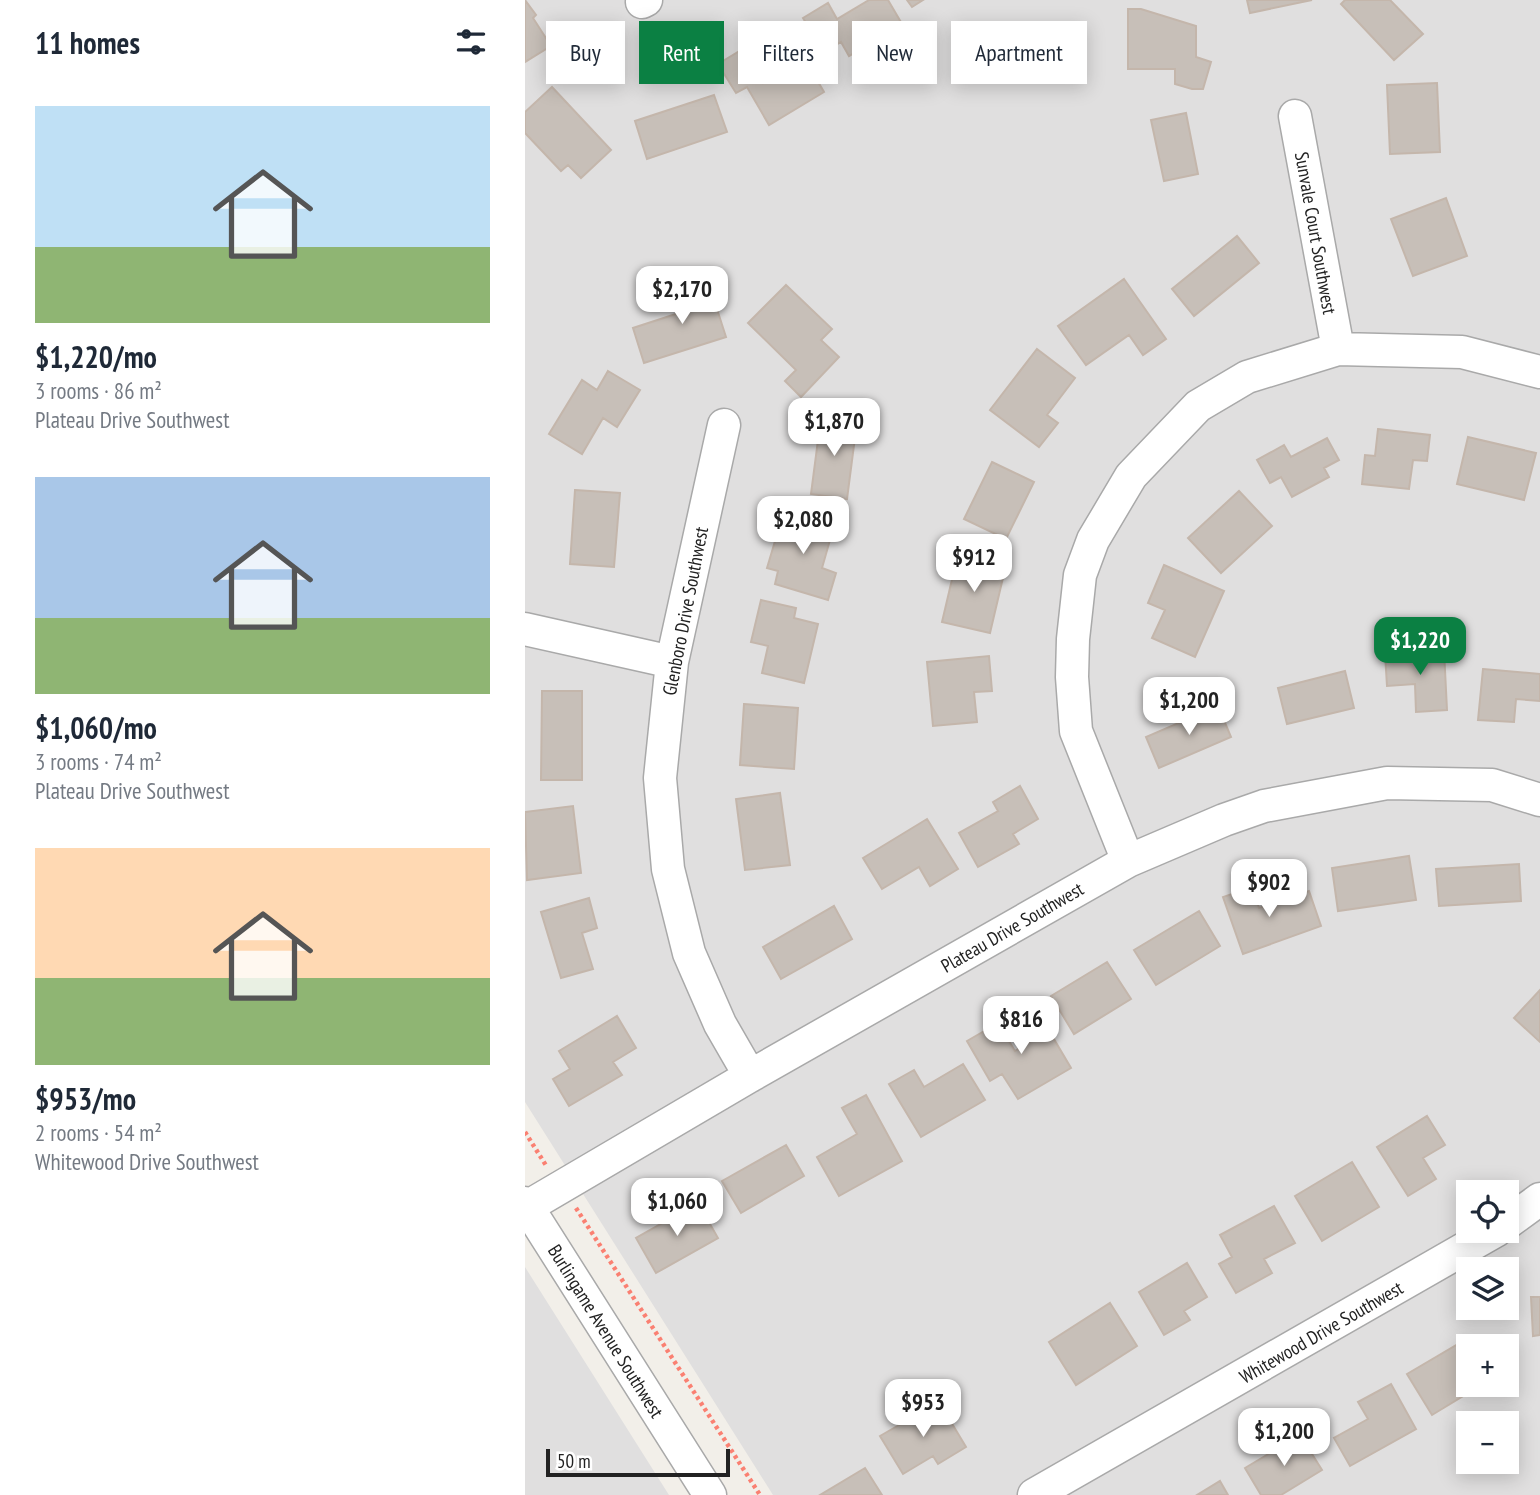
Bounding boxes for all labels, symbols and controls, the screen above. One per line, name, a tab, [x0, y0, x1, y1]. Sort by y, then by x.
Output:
chip: Buy	[546, 21, 625, 84]
chip: Rent	[639, 21, 724, 84]
chip: Filters	[738, 21, 838, 84]
chip: New	[852, 21, 937, 84]
chip: Apartment	[951, 21, 1087, 84]
text: 11 homes	[35, 23, 140, 62]
icon: filters	[452, 23, 490, 61]
street label: Sunvale Court Southwest	[1290, 150, 1342, 317]
icon: home	[200, 151, 326, 277]
pin: $2,170	[625, 266, 739, 326]
text: $2,170	[652, 274, 712, 303]
text: $1,220/mo	[35, 337, 157, 376]
text: 3 rooms · 86 m²	[35, 376, 162, 405]
pin: $1,870	[777, 398, 891, 458]
text: Plateau Drive Southwest	[35, 405, 229, 434]
text: $1,870	[804, 406, 864, 435]
pin: $2,080	[746, 496, 860, 556]
text: $2,080	[773, 504, 833, 533]
icon: home	[200, 522, 326, 648]
street label: Glenboro Drive Southwest	[657, 524, 713, 697]
pin: $912	[933, 534, 1015, 594]
text: $912	[952, 542, 996, 571]
pin: $1,220	[1363, 618, 1477, 677]
text: $1,220	[1390, 625, 1450, 654]
pin: $1,200	[1132, 678, 1246, 737]
text: $1,200	[1159, 685, 1219, 714]
text: $1,060/mo	[35, 708, 157, 747]
text: 3 rooms · 74 m²	[35, 747, 162, 776]
text: Plateau Drive Southwest	[35, 776, 229, 805]
pin: $902	[1228, 860, 1310, 919]
text: $902	[1247, 867, 1291, 896]
street label: Plateau Drive Southwest	[936, 876, 1088, 978]
icon: home	[200, 893, 326, 1019]
pin: $816	[980, 996, 1062, 1056]
text: $816	[999, 1004, 1043, 1033]
text: $953/mo	[35, 1079, 136, 1118]
text: 2 rooms · 54 m²	[35, 1118, 162, 1147]
text: Whitewood Drive Southwest	[35, 1147, 259, 1176]
pin: $1,060	[620, 1178, 734, 1238]
map controls	[1456, 1180, 1519, 1474]
button: locate	[1456, 1180, 1519, 1243]
text: $1,060	[647, 1186, 707, 1215]
street label: Burlingame Avenue Southwest	[543, 1240, 669, 1423]
button: layers	[1456, 1257, 1519, 1320]
street label: Whitewood Drive Southwest	[1235, 1275, 1408, 1389]
button: +	[1456, 1334, 1519, 1397]
pin: $953	[882, 1380, 964, 1439]
text: $953	[901, 1387, 945, 1416]
pin: $1,200	[1227, 1408, 1341, 1468]
button: −	[1456, 1411, 1519, 1474]
text: $1,200	[1254, 1416, 1314, 1445]
scale bar	[546, 1446, 730, 1478]
text: 50 m	[557, 1449, 591, 1473]

